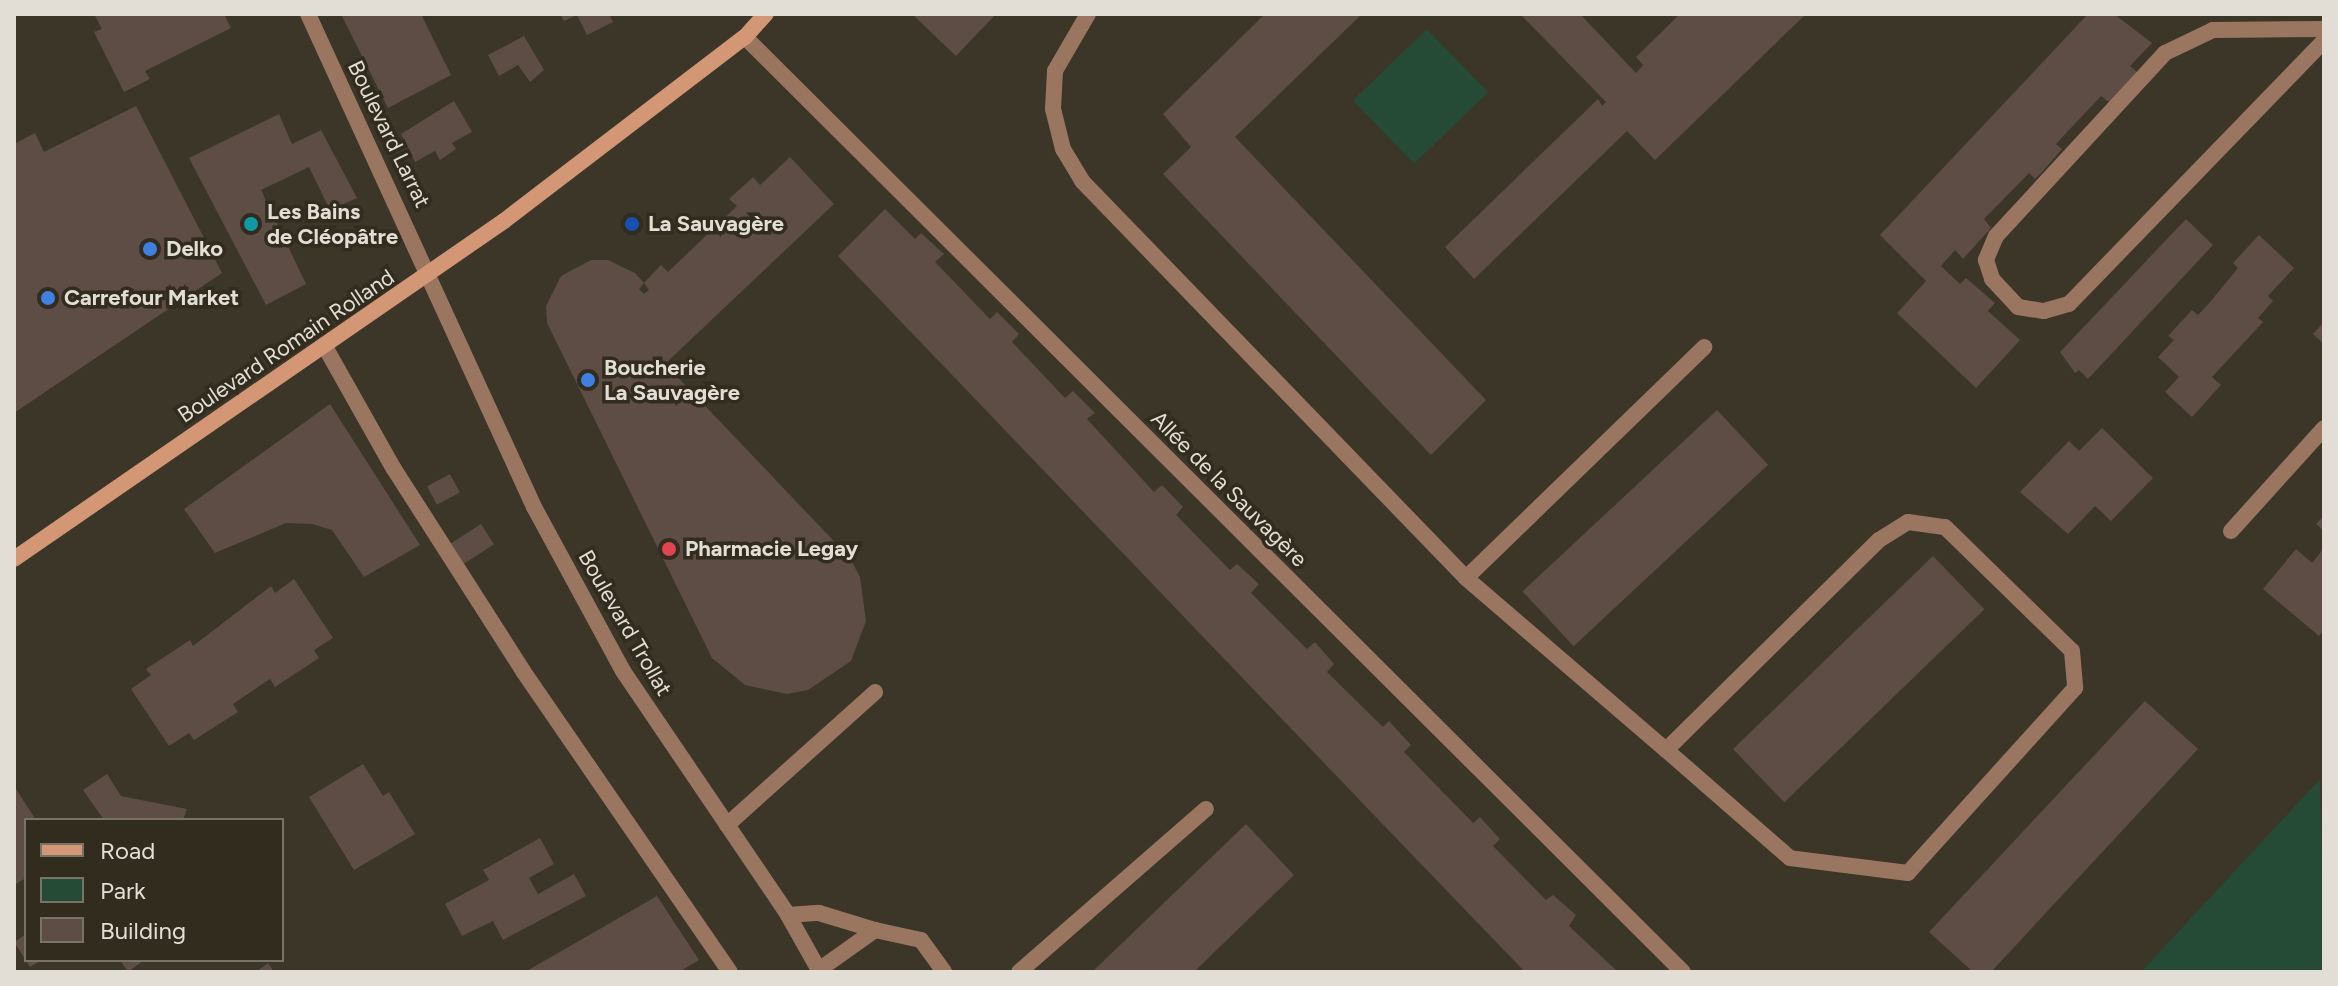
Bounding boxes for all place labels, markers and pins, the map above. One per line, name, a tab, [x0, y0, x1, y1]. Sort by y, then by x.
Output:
place label: Les Bains de Cléopâtre	[267, 198, 398, 250]
place label: La Sauvagère	[648, 211, 784, 237]
marker: Les Bains de Cléopâtre	[242, 215, 260, 233]
marker: La Sauvagère	[623, 215, 641, 233]
place label: Delko	[166, 236, 223, 262]
marker: Delko	[141, 240, 159, 258]
place label: Carrefour Market	[64, 285, 239, 311]
marker: Carrefour Market	[39, 289, 57, 307]
place label: Boucherie La Sauvagère	[604, 354, 740, 406]
marker: Boucherie La Sauvagère	[579, 371, 597, 389]
place label: Pharmacie Legay	[685, 536, 858, 562]
marker: Pharmacie Legay	[660, 540, 678, 558]

